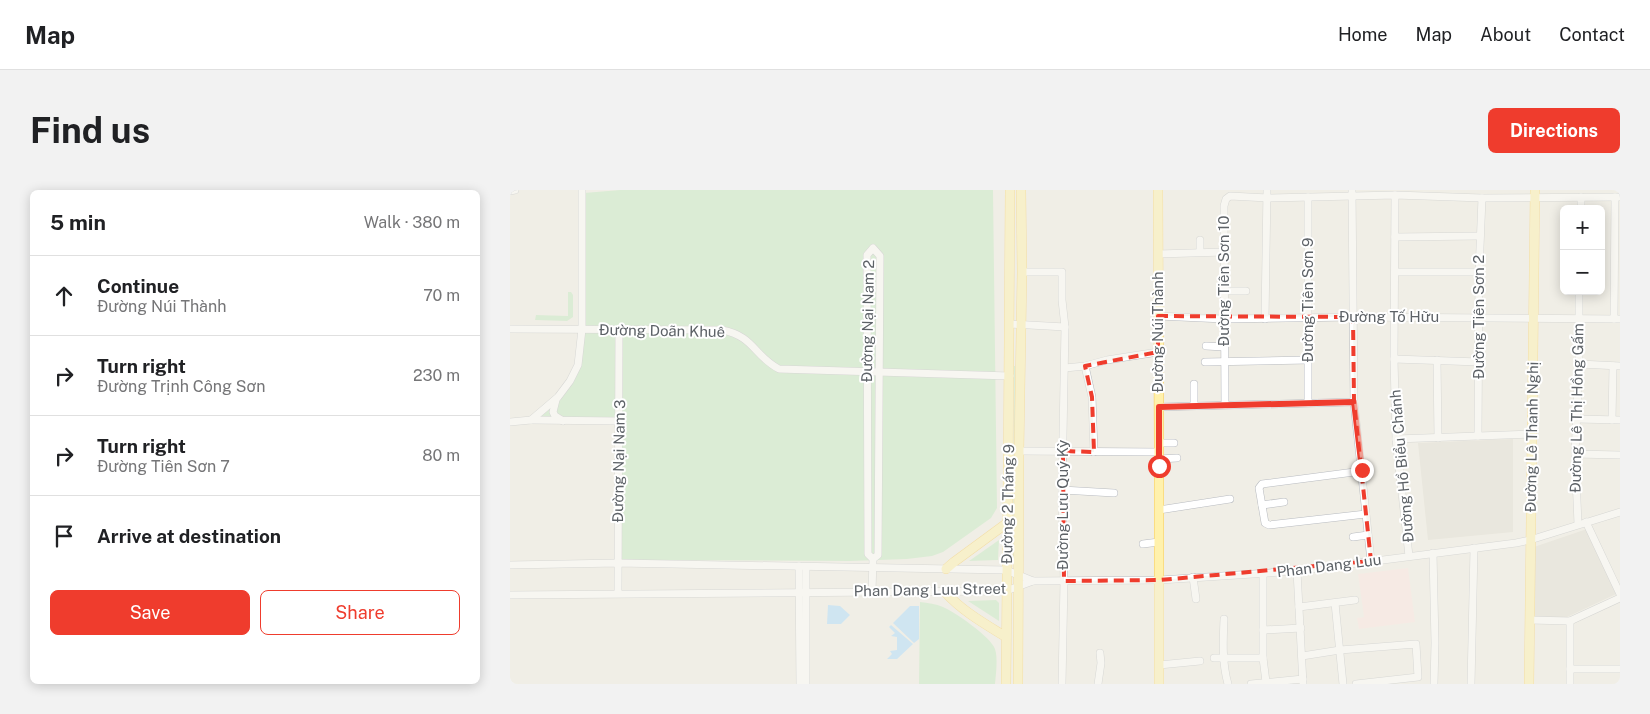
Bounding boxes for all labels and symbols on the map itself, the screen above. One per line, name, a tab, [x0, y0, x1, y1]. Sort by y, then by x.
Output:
street label: Đường Tiên Sơn 10	[1215, 216, 1232, 346]
street label: Đường Tiên Sơn 9	[1299, 238, 1316, 362]
street label: Đường Tiên Sơn 2	[1470, 255, 1487, 379]
street label: Đường Nại Nam 2	[858, 259, 877, 383]
street label: Đường Núi Thành	[1149, 271, 1166, 393]
street label: Đường Tố Hữu	[1339, 308, 1439, 325]
street label: Đường Doãn Khuê	[599, 321, 725, 340]
street label: Đường Lê Thị Hồng Gấm	[1567, 323, 1586, 493]
street label: Đường Lê Thanh Nghị	[1522, 361, 1541, 513]
street label: Đường Hồ Biểu Chánh	[1386, 389, 1417, 543]
street label: Đường Nại Nam 3	[609, 399, 628, 523]
street label: Đường Lưu Quý Kỳ	[1054, 440, 1071, 570]
street label: Đường 2 Tháng 9	[998, 444, 1017, 564]
route start	[1148, 455, 1171, 478]
route end	[1351, 459, 1374, 482]
street label: Phan Dang Luu	[1276, 551, 1382, 580]
street label: Phan Dang Luu Street	[854, 580, 1007, 599]

